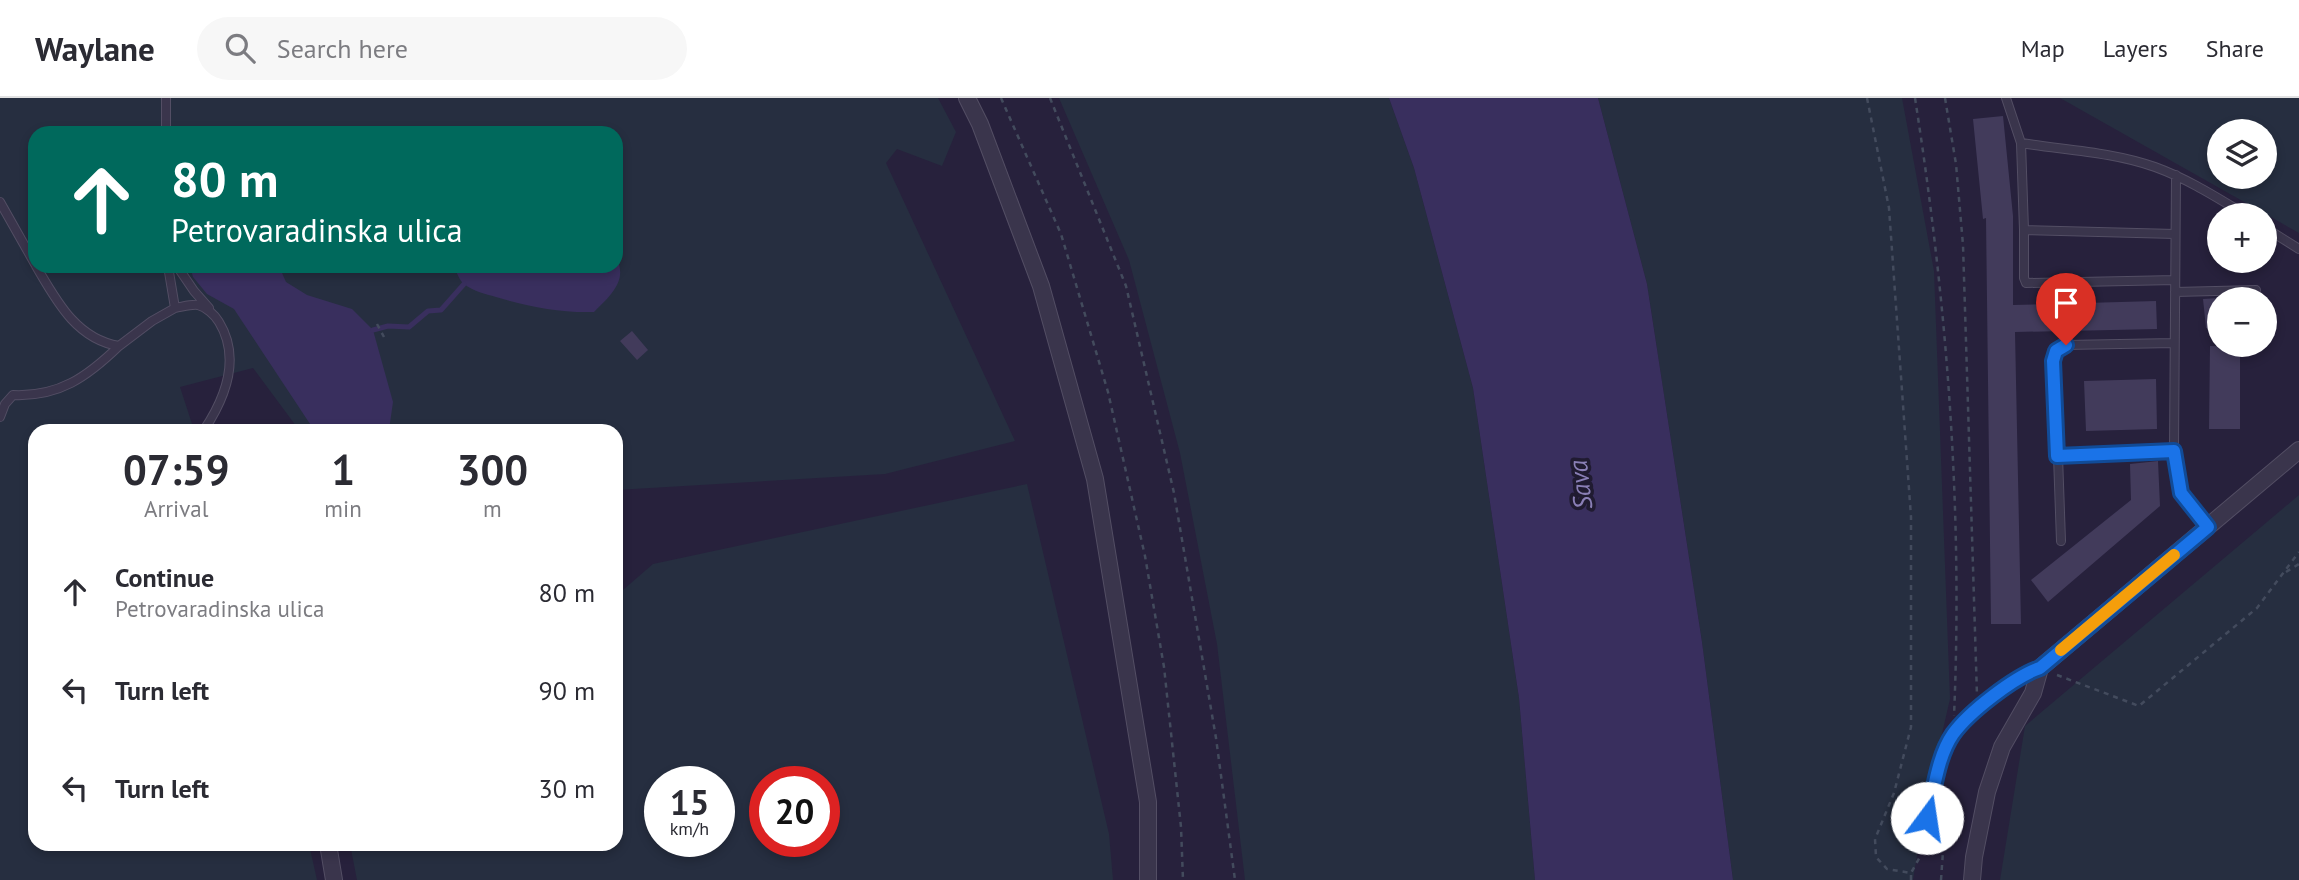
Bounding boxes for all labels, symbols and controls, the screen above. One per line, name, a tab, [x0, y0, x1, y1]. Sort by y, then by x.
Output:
search box	[197, 17, 687, 80]
text: Waylane	[35, 27, 155, 70]
icon: search	[221, 29, 259, 67]
text: Search here	[277, 32, 408, 65]
text: Map	[2021, 33, 2065, 64]
text: Layers	[2103, 33, 2168, 64]
text: Share	[2206, 33, 2264, 64]
map controls	[2207, 119, 2277, 357]
button: layers	[2207, 119, 2277, 189]
text: 80 m	[171, 147, 278, 211]
icon: ahead	[56, 154, 147, 245]
button: +	[2207, 203, 2277, 273]
text: Petrovaradinska ulica	[171, 209, 463, 251]
pin	[2036, 273, 2096, 345]
icon: arrive	[2047, 284, 2085, 322]
button: −	[2207, 287, 2277, 357]
text: 07:59	[123, 442, 229, 497]
text: 1	[331, 442, 355, 497]
text: 300	[457, 442, 528, 497]
water label: Sava	[1561, 458, 1599, 512]
text: Arrival	[144, 494, 208, 523]
text: min	[324, 494, 362, 523]
text: m	[483, 494, 502, 523]
text: Continue	[115, 561, 214, 594]
icon: ahead	[56, 573, 94, 611]
text: 80 m	[539, 576, 595, 609]
text: Petrovaradinska ulica	[115, 594, 325, 623]
icon: left	[56, 671, 94, 709]
text: Turn left	[115, 674, 209, 707]
text: 90 m	[539, 674, 595, 707]
speed limit sign: 20	[749, 766, 840, 857]
icon: left	[56, 769, 94, 807]
text: Turn left	[115, 772, 209, 805]
text: 30 m	[539, 772, 595, 805]
text: 15	[670, 779, 709, 825]
position arrow	[1890, 781, 1964, 855]
text: km/h	[670, 817, 709, 840]

